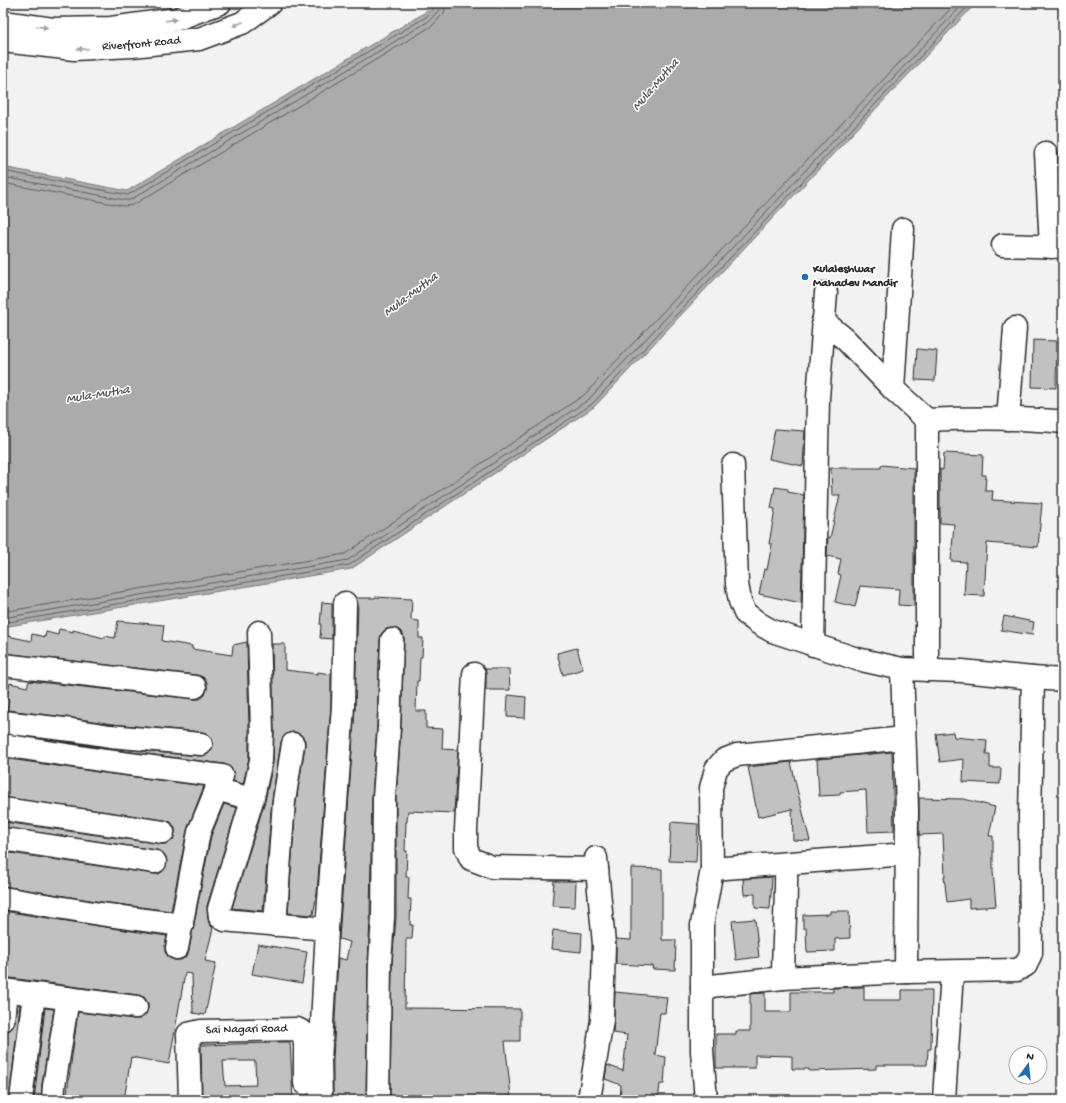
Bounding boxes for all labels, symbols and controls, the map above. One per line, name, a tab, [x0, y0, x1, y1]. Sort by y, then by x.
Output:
one-way arrow	[165, 17, 177, 23]
one-way arrow	[231, 22, 243, 28]
one-way arrow	[36, 24, 48, 30]
street label: Riverfront Road	[102, 34, 182, 55]
one-way arrow	[77, 45, 89, 52]
water label: Mula-Mutha	[629, 55, 683, 114]
place label: Kulaleshwar Mahadev Mandir	[812, 263, 899, 291]
water label: Mula-Mutha	[381, 269, 442, 320]
marker: Kulaleshwar Mahadev Mandir	[800, 272, 810, 282]
water label: Mula-Mutha	[65, 382, 132, 407]
street label: Sai Nagari Road	[206, 1022, 289, 1038]
north arrow	[1008, 1045, 1048, 1085]
text: N	[1025, 1051, 1035, 1064]

